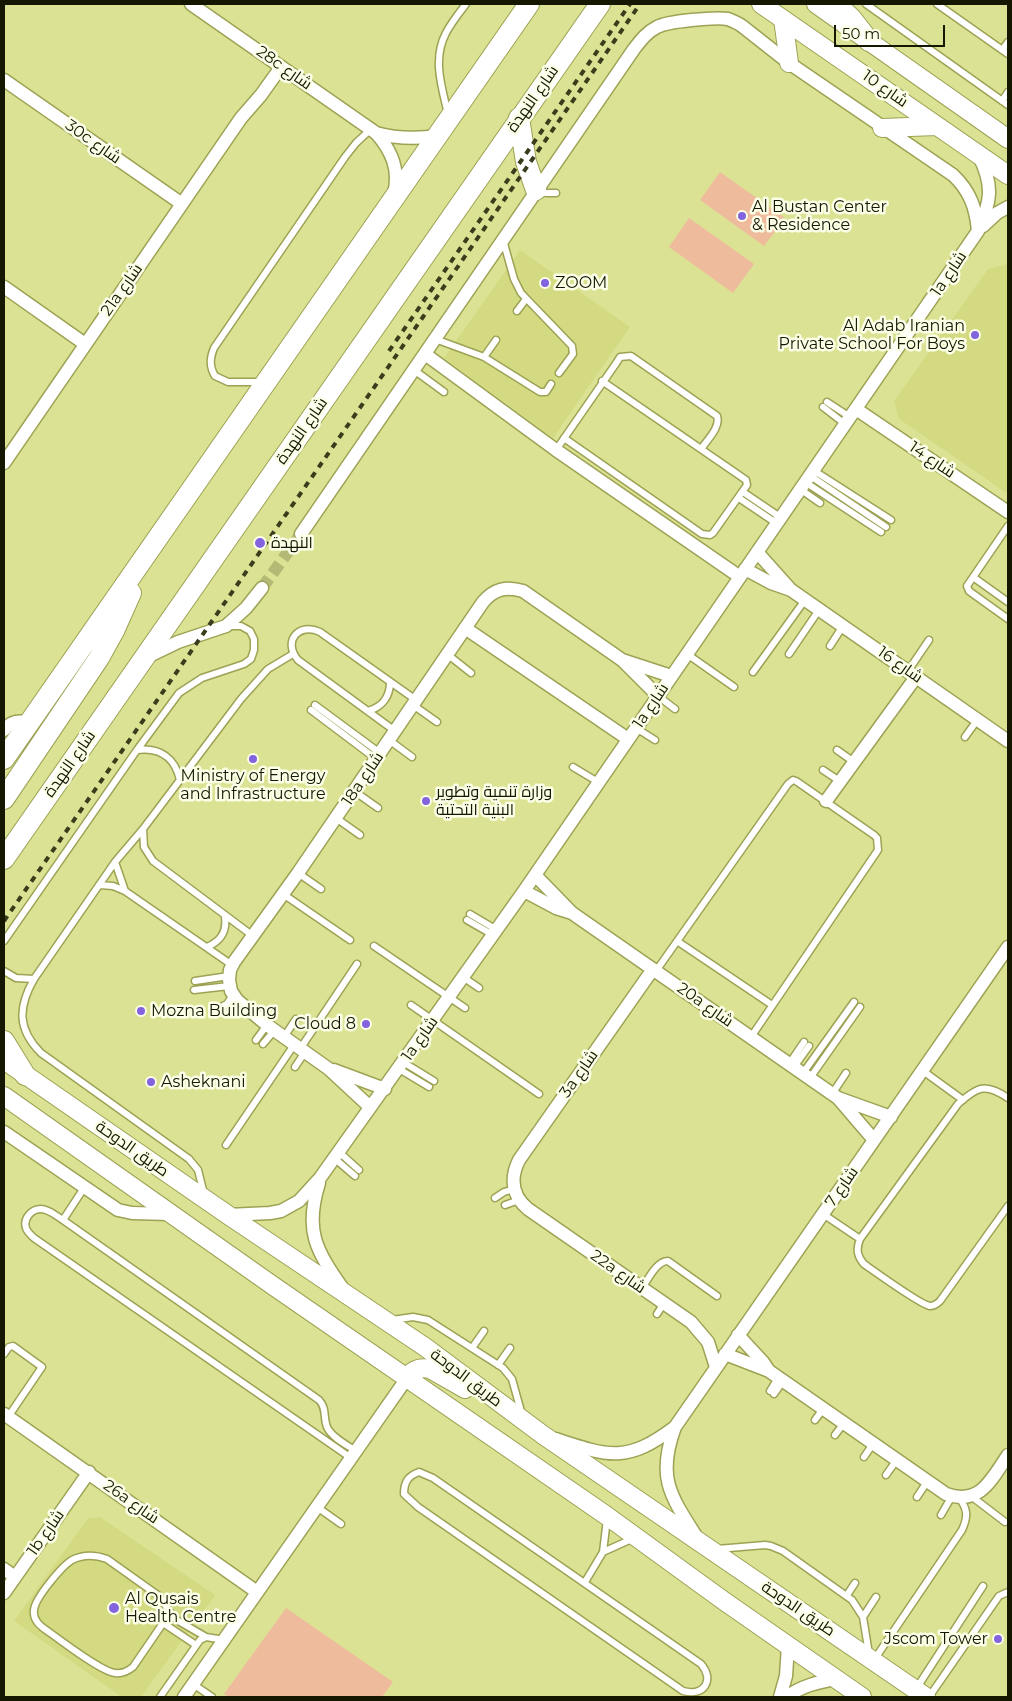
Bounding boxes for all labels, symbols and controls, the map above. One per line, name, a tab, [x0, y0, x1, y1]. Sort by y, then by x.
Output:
scale bar	[837, 15, 948, 47]
text: 50 m	[842, 24, 880, 43]
street label: 28c شارع	[252, 42, 316, 94]
street label: شارع النهدة	[503, 62, 563, 136]
street label: شارع 10	[858, 66, 912, 112]
street label: 30c شارع	[61, 116, 125, 168]
place label: Al Bustan Center & Residence	[752, 197, 887, 235]
marker: Al Bustan Center & Residence	[736, 210, 748, 222]
street label: 1a شارع	[927, 248, 971, 300]
street label: 21a شارع	[97, 260, 147, 320]
place label: ZOOM	[555, 273, 607, 293]
marker: ZOOM	[539, 277, 551, 289]
place label: Al Adab Iranian Private School For Boys	[779, 316, 965, 354]
marker: Al Adab Iranian Private School For Boys	[969, 329, 981, 341]
street label: شارع النهدة	[272, 394, 332, 468]
street label: شارع 14	[905, 438, 959, 482]
place label: النهدة	[271, 533, 313, 553]
marker: النهدة	[253, 536, 267, 550]
street label: شارع 16	[874, 643, 926, 687]
street label: 1a شارع	[629, 680, 673, 732]
street label: شارع النهدة	[40, 727, 100, 801]
street label: 18a شارع	[338, 749, 388, 809]
marker: Ministry of Energy and Infrastructure	[247, 753, 259, 765]
place label: Ministry of Energy and Infrastructure	[180, 766, 326, 804]
place label: وزارة تنمية وتطوير البنية التحتية	[436, 782, 552, 820]
marker: وزارة تنمية وتطوير البنية التحتية	[420, 795, 432, 807]
street label: 20a شارع	[673, 979, 737, 1031]
place label: Mozna Building	[151, 1001, 277, 1021]
marker: Mozna Building	[135, 1005, 147, 1017]
street label: 1a شارع	[398, 1013, 442, 1065]
place label: Cloud 8	[294, 1014, 356, 1034]
marker: Cloud 8	[360, 1018, 372, 1030]
street label: 3a شارع	[556, 1047, 602, 1101]
place label: Asheknani	[161, 1072, 246, 1092]
marker: Asheknani	[145, 1076, 157, 1088]
street label: طريق الدوحة	[92, 1117, 172, 1181]
street label: شارع 7	[821, 1163, 863, 1211]
street label: 22a شارع	[587, 1246, 649, 1298]
street label: طريق الدوحة	[426, 1345, 506, 1411]
street label: 26a شارع	[100, 1476, 162, 1528]
street label: 1b شارع	[23, 1506, 69, 1560]
street label: طريق الدوحة	[757, 1577, 839, 1641]
place label: Al Qusais Health Centre	[125, 1589, 236, 1627]
marker: Al Qusais Health Centre	[107, 1601, 121, 1615]
place label: Jscom Tower	[884, 1629, 988, 1649]
marker: Jscom Tower	[992, 1633, 1004, 1645]

